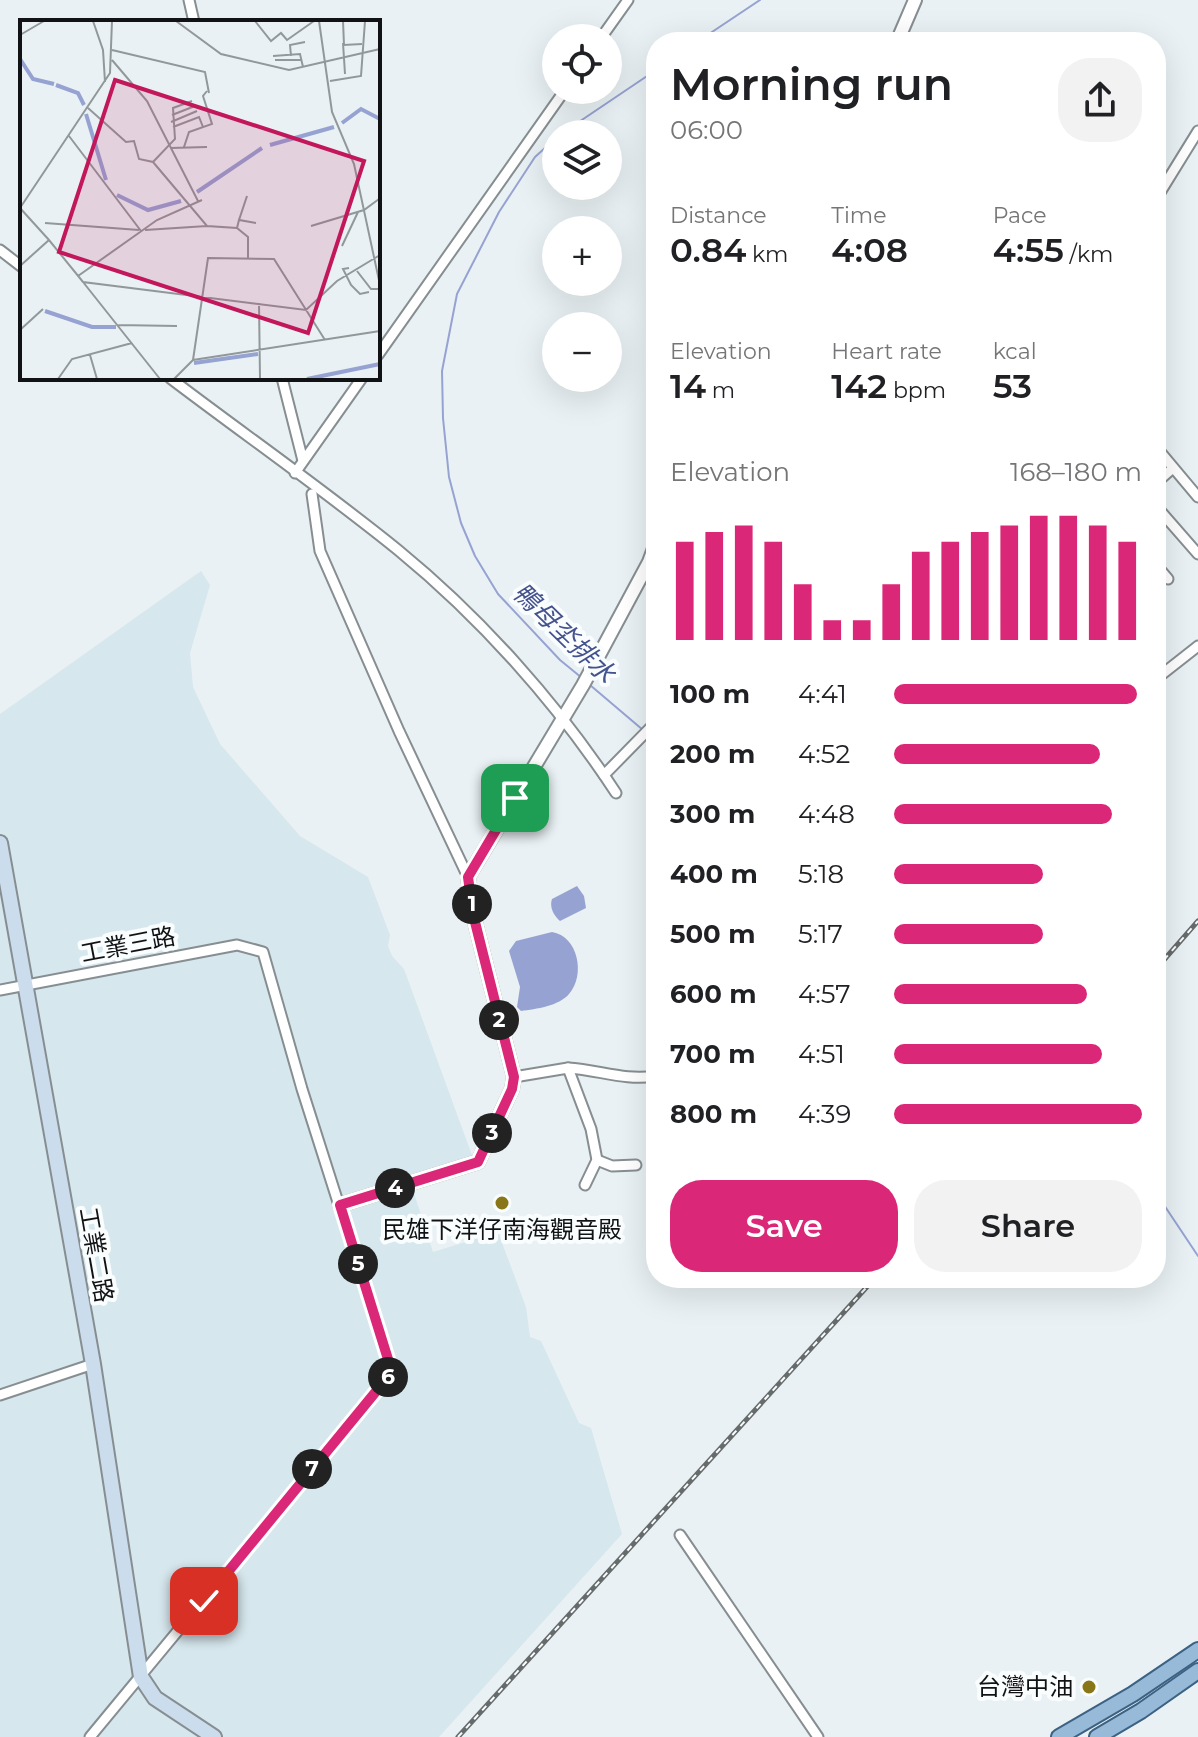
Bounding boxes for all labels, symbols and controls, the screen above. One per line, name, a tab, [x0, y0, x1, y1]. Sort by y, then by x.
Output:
inset map	[20, 20, 380, 380]
map controls	[542, 24, 622, 392]
button: locate	[542, 24, 622, 104]
text: Morning run	[670, 57, 953, 111]
button: share	[1058, 58, 1142, 142]
text: 06:00	[670, 114, 743, 146]
button: layers	[542, 120, 622, 200]
text: Distance	[670, 202, 767, 229]
text: Time	[831, 202, 887, 229]
text: Pace	[993, 202, 1047, 229]
button: +	[542, 216, 622, 296]
text: 0.84	[670, 229, 746, 271]
text: 4:08	[831, 229, 908, 271]
text: 4:55	[993, 229, 1064, 271]
text: km	[746, 241, 788, 268]
text: /km	[1064, 241, 1113, 268]
button: −	[542, 312, 622, 392]
text: Elevation	[670, 338, 772, 365]
text: Heart rate	[831, 338, 942, 365]
text: kcal	[993, 338, 1037, 365]
text: 14	[670, 365, 706, 407]
text: 142	[831, 365, 887, 407]
text: 53	[993, 365, 1032, 407]
text: m	[706, 377, 735, 404]
text: bpm	[887, 377, 946, 404]
text: Elevation	[670, 456, 790, 488]
text: 168–180 m	[1010, 456, 1142, 488]
water label: 鴨母坔排水	[506, 576, 623, 690]
text: 100 m	[670, 678, 750, 710]
text: 4:41	[798, 678, 847, 710]
text: 200 m	[670, 738, 755, 770]
text: 4:52	[798, 738, 850, 770]
pin	[481, 764, 549, 832]
icon: arrive	[493, 776, 537, 820]
text: 300 m	[670, 798, 755, 830]
text: 4:48	[798, 798, 855, 830]
text: 400 m	[670, 858, 758, 890]
text: 5:18	[798, 858, 844, 890]
pin: 1	[452, 884, 492, 924]
text: 1	[468, 890, 476, 917]
text: 500 m	[670, 918, 755, 950]
text: 5:17	[798, 918, 843, 950]
street label: 工業三路	[78, 921, 178, 968]
text: 600 m	[670, 978, 757, 1010]
text: 4:57	[798, 978, 851, 1010]
pin: 2	[479, 1000, 519, 1040]
text: 2	[493, 1006, 505, 1033]
text: 700 m	[670, 1038, 756, 1070]
text: 4:51	[798, 1038, 845, 1070]
text: 800 m	[670, 1098, 757, 1130]
text: 4:39	[798, 1098, 851, 1130]
pin: 3	[472, 1113, 512, 1153]
text: 3	[485, 1119, 499, 1146]
pin: 4	[375, 1168, 415, 1208]
text: 4	[387, 1174, 403, 1201]
button: Save	[670, 1180, 898, 1272]
button: Share	[914, 1180, 1142, 1272]
marker: 民雄下洋仔南海觀音殿	[493, 1194, 511, 1212]
street label: 工業二路	[74, 1205, 119, 1305]
place label: 民雄下洋仔南海觀音殿	[382, 1215, 622, 1244]
pin: 5	[338, 1244, 378, 1284]
text: 5	[351, 1250, 365, 1277]
pin: 6	[368, 1357, 408, 1397]
text: 6	[381, 1363, 395, 1390]
pin: 7	[292, 1449, 332, 1489]
text: 7	[305, 1455, 319, 1482]
pin	[170, 1567, 238, 1635]
icon: check	[182, 1579, 226, 1623]
place label: 台灣中油	[977, 1672, 1073, 1701]
marker: 台灣中油	[1080, 1678, 1098, 1696]

